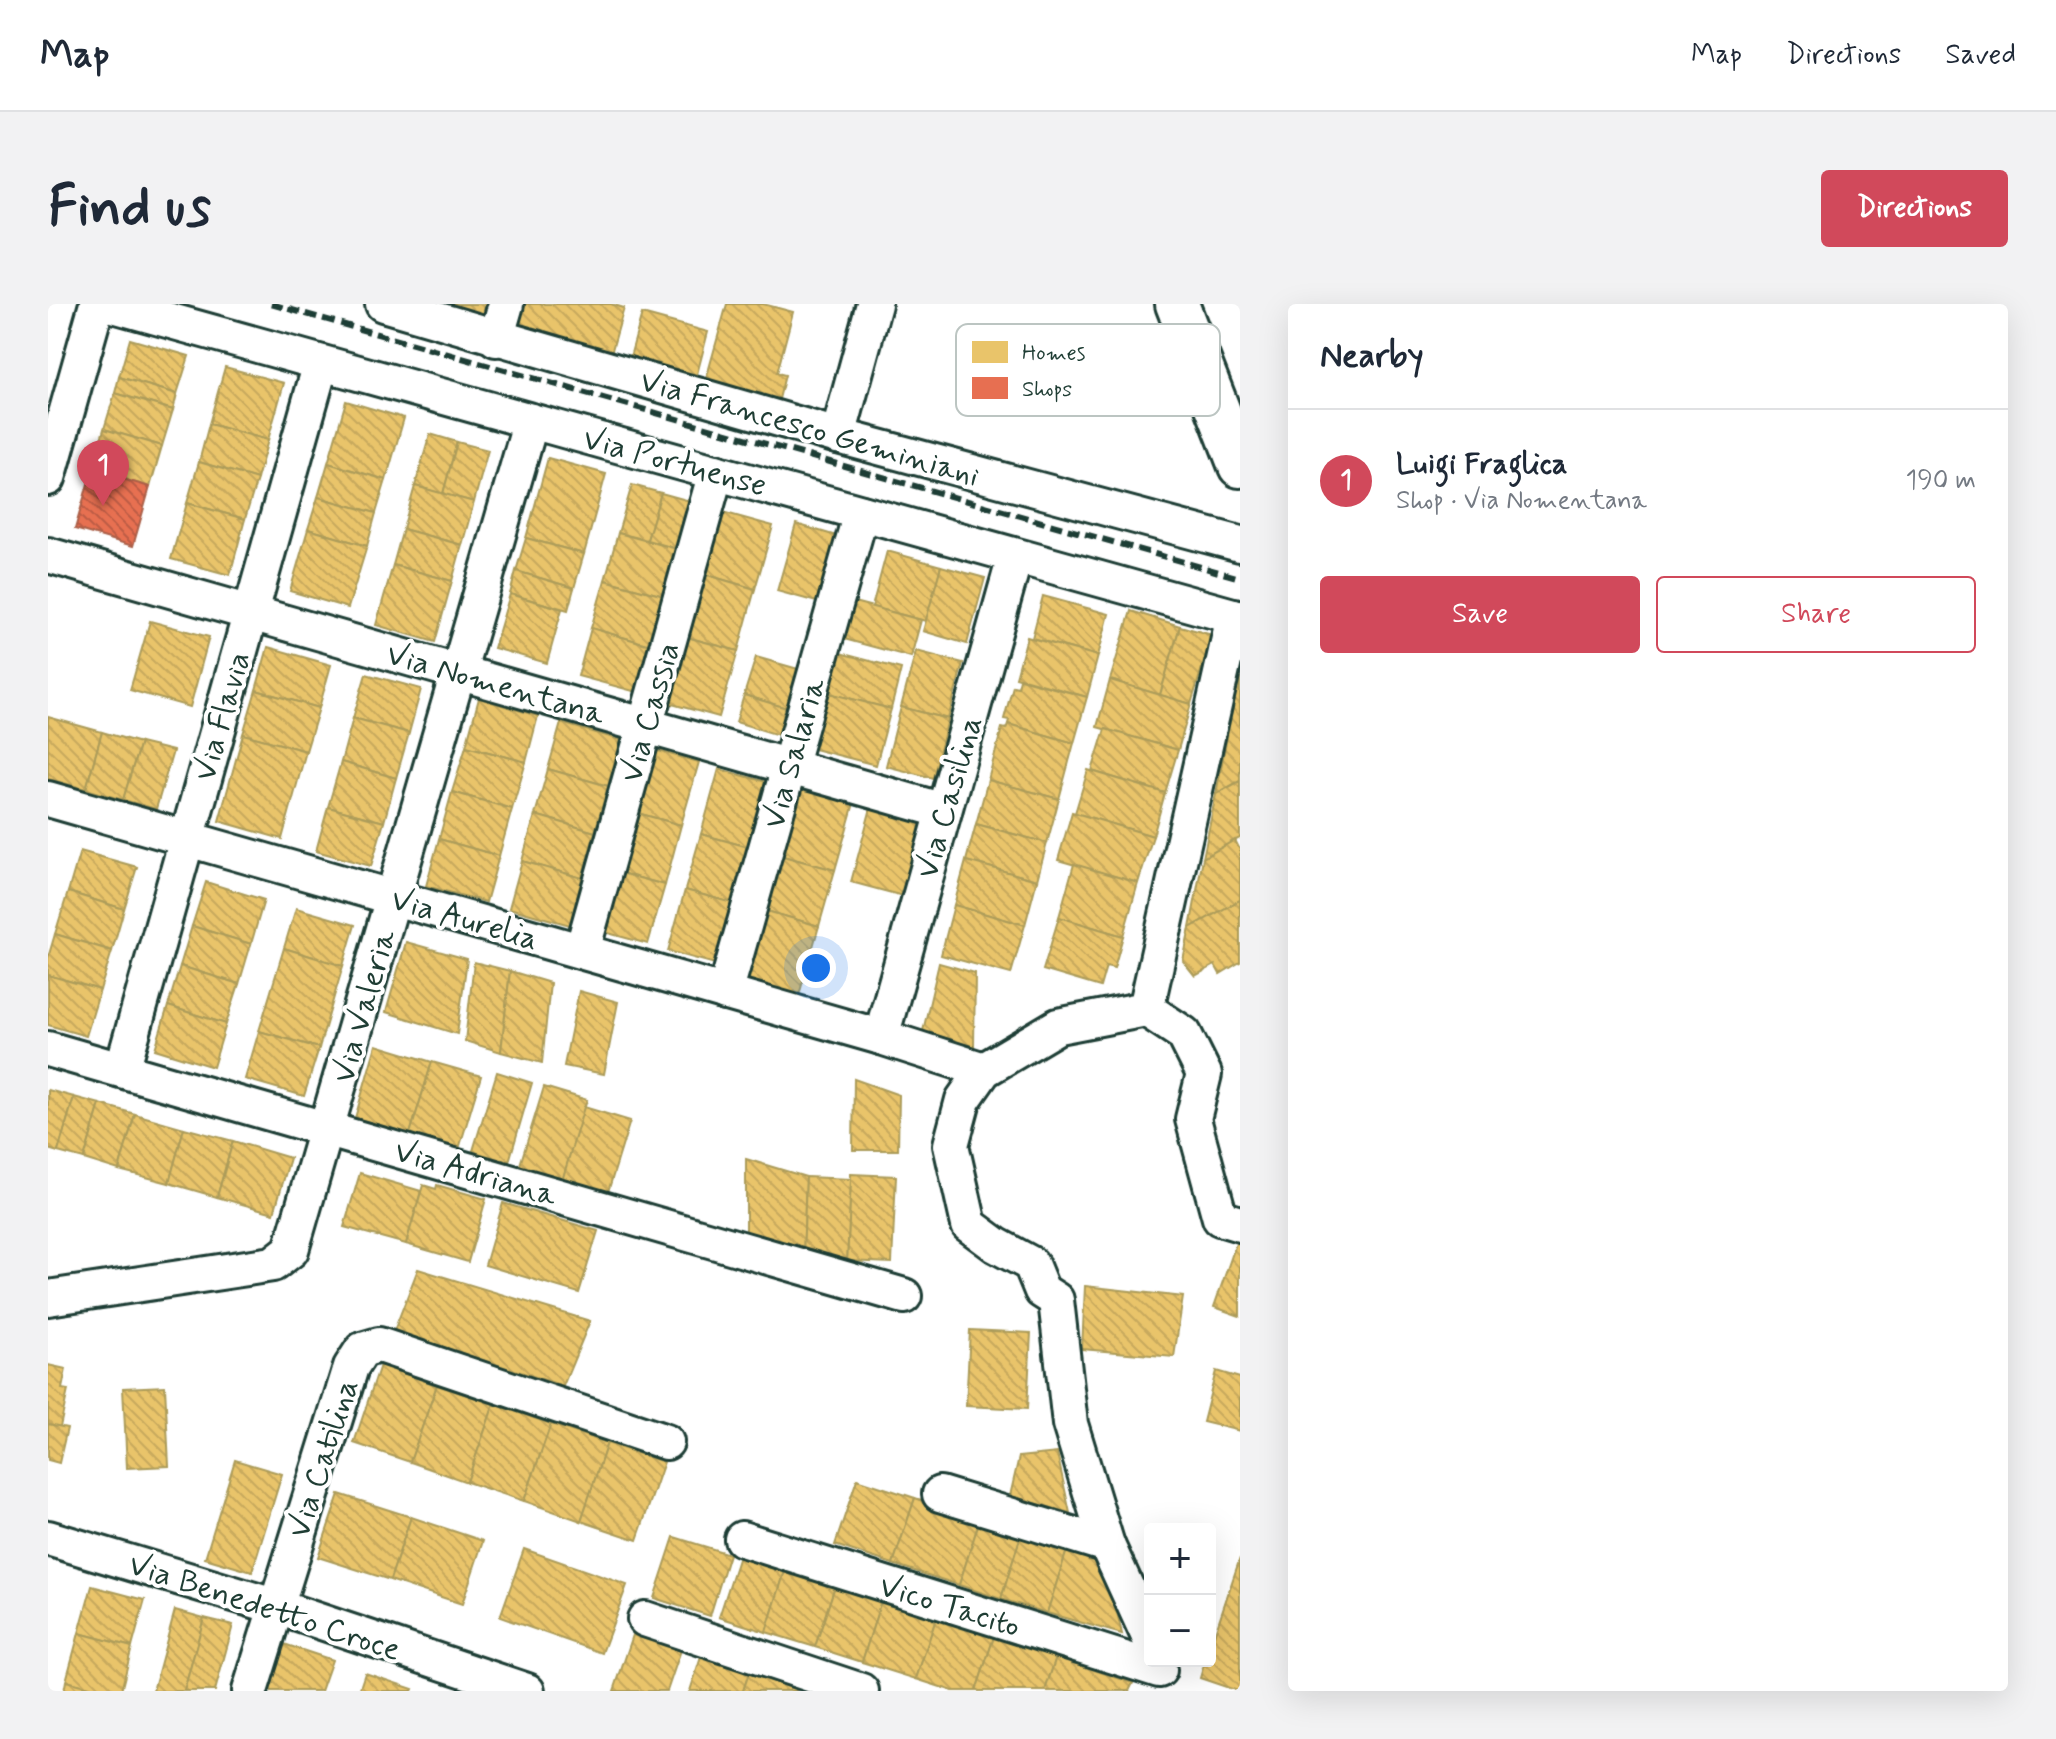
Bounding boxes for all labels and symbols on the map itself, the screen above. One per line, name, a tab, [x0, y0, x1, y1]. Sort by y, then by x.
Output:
legend	[956, 324, 1220, 416]
text: Homes	[1022, 340, 1086, 368]
street label: Via Francesco Geminiani	[635, 360, 984, 497]
text: Shops	[1022, 376, 1072, 404]
street label: Via Portuense	[578, 418, 771, 508]
pin: 1	[77, 440, 129, 506]
street label: Via Nomentana	[381, 634, 610, 736]
street label: Via Cassia	[611, 638, 691, 788]
street label: Via Flavia	[184, 647, 261, 786]
street label: Via Salaria	[753, 672, 837, 834]
street label: Via Casilina	[907, 711, 993, 884]
street label: Via Aurelia	[386, 879, 543, 961]
street label: Via Valeria	[323, 924, 407, 1088]
your location	[796, 948, 836, 988]
street label: Via Adriana	[389, 1131, 562, 1217]
street label: Via Catilina	[278, 1374, 369, 1544]
street label: Via Benedetto Croce	[123, 1544, 406, 1672]
street label: Vico Tacito	[874, 1566, 1025, 1648]

